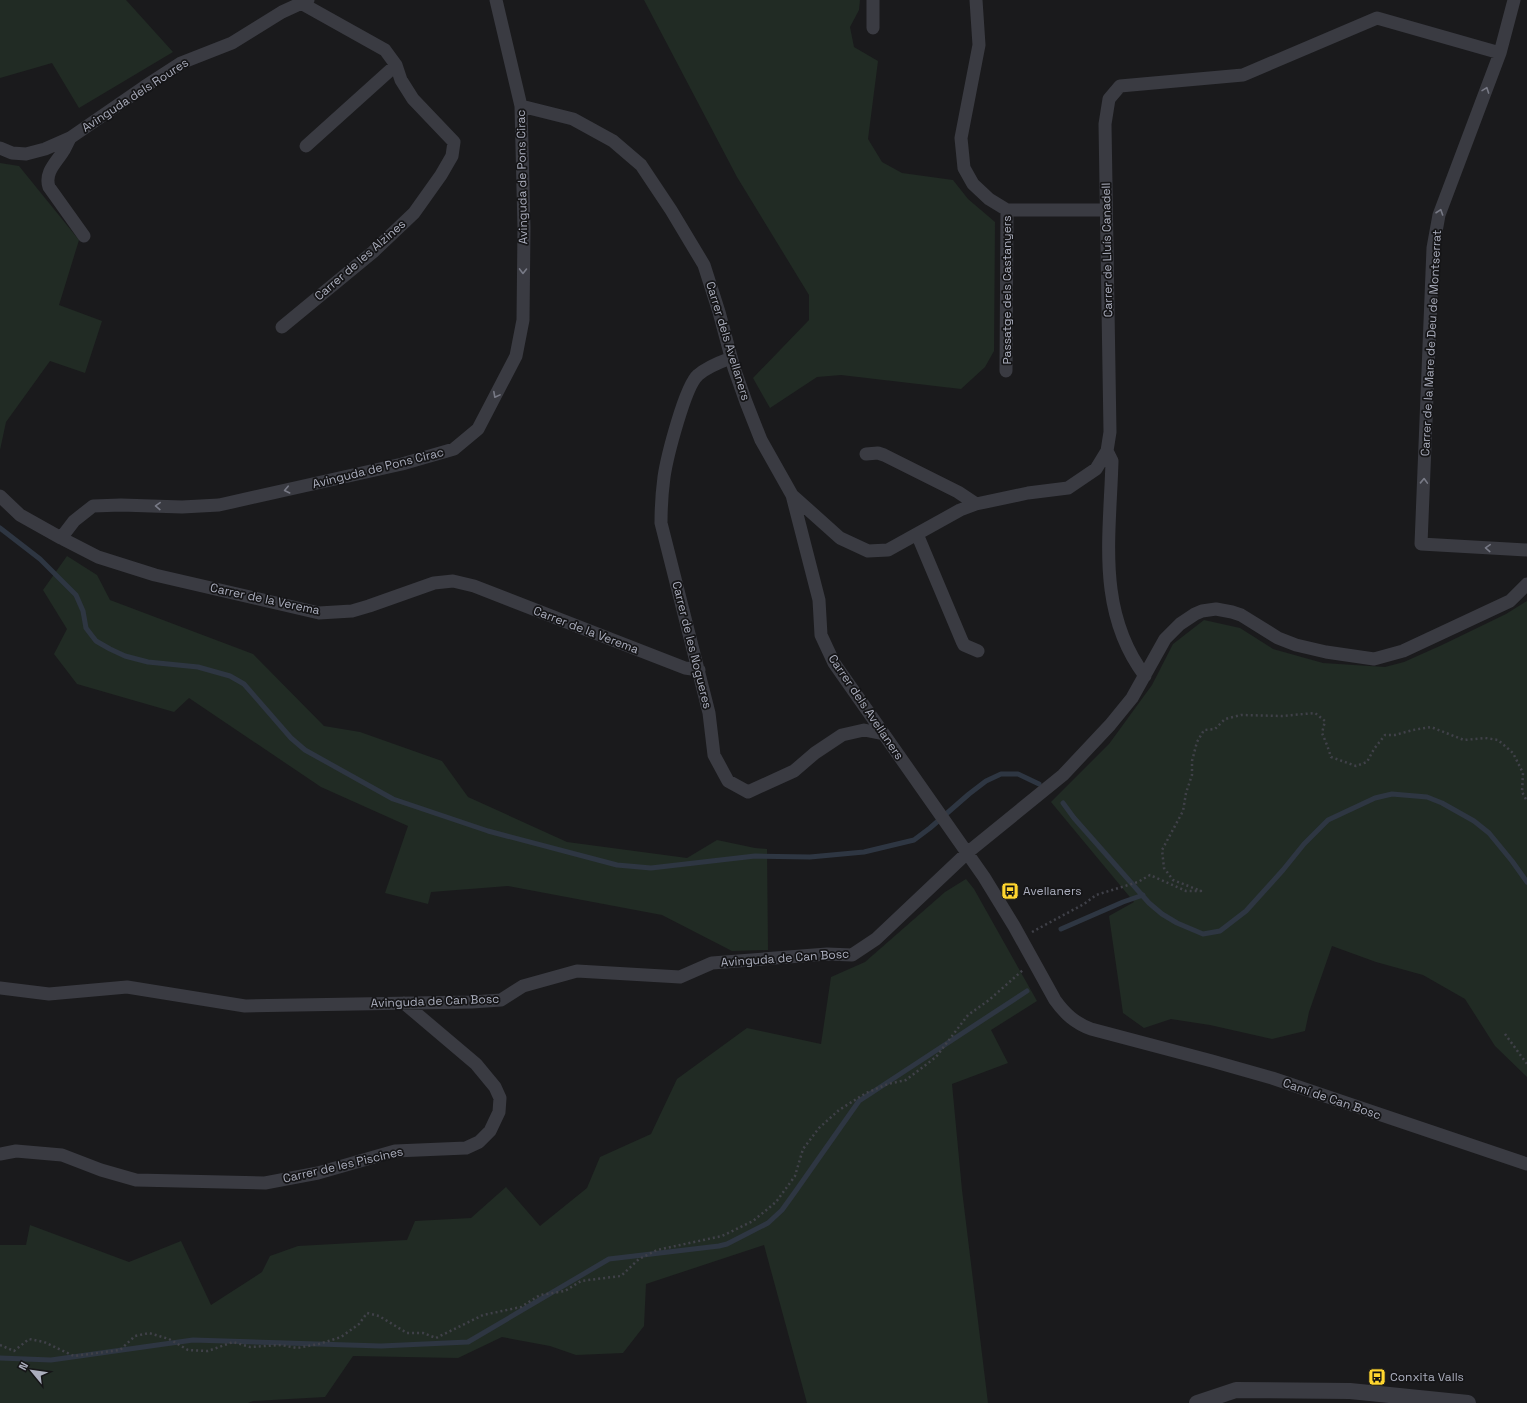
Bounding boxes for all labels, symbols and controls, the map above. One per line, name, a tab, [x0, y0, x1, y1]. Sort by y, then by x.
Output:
street label: Avinguda dels Roures	[79, 54, 191, 136]
one-way arrow	[1481, 87, 1489, 94]
street label: Avinguda de Pons Cirac	[513, 109, 531, 245]
street label: Carrer de Lluís Canadell	[1098, 183, 1116, 317]
one-way arrow	[1436, 209, 1444, 216]
street label: Carrer de les Alzines	[311, 216, 409, 304]
street label: Passatge dels Castanyers	[999, 216, 1015, 365]
street label: Carrer de la Mare de Deu de Montserrat	[1417, 229, 1445, 457]
one-way arrow	[519, 268, 528, 274]
street label: Carrer dels Avellaners	[702, 279, 754, 403]
one-way arrow	[493, 391, 501, 398]
street label: Avinguda de Pons Cirac	[311, 444, 445, 492]
one-way arrow	[1420, 478, 1428, 484]
one-way arrow	[283, 485, 290, 493]
one-way arrow	[155, 502, 161, 511]
one-way arrow	[1485, 543, 1491, 552]
street label: Carrer de la Verema	[209, 580, 321, 618]
street label: Carrer de les Nogueres	[668, 580, 716, 710]
street label: Carrer de la Verema	[531, 603, 641, 657]
street label: Carrer dels Avellaners	[825, 651, 907, 763]
bus stop icon: Avellaners	[1000, 881, 1020, 901]
place label: Avellaners	[1023, 883, 1082, 899]
street label: Avinguda de Can Bosc	[720, 946, 850, 970]
street label: Avinguda de Can Bosc	[370, 991, 500, 1011]
street label: Camí de Can Bosc	[1281, 1075, 1383, 1123]
street label: Carrer de les Piscines	[281, 1143, 405, 1187]
north arrow	[12, 1351, 52, 1391]
text: N	[15, 1360, 31, 1373]
bus stop icon: Conxita Valls	[1367, 1367, 1387, 1387]
place label: Conxita Valls	[1390, 1369, 1464, 1385]

